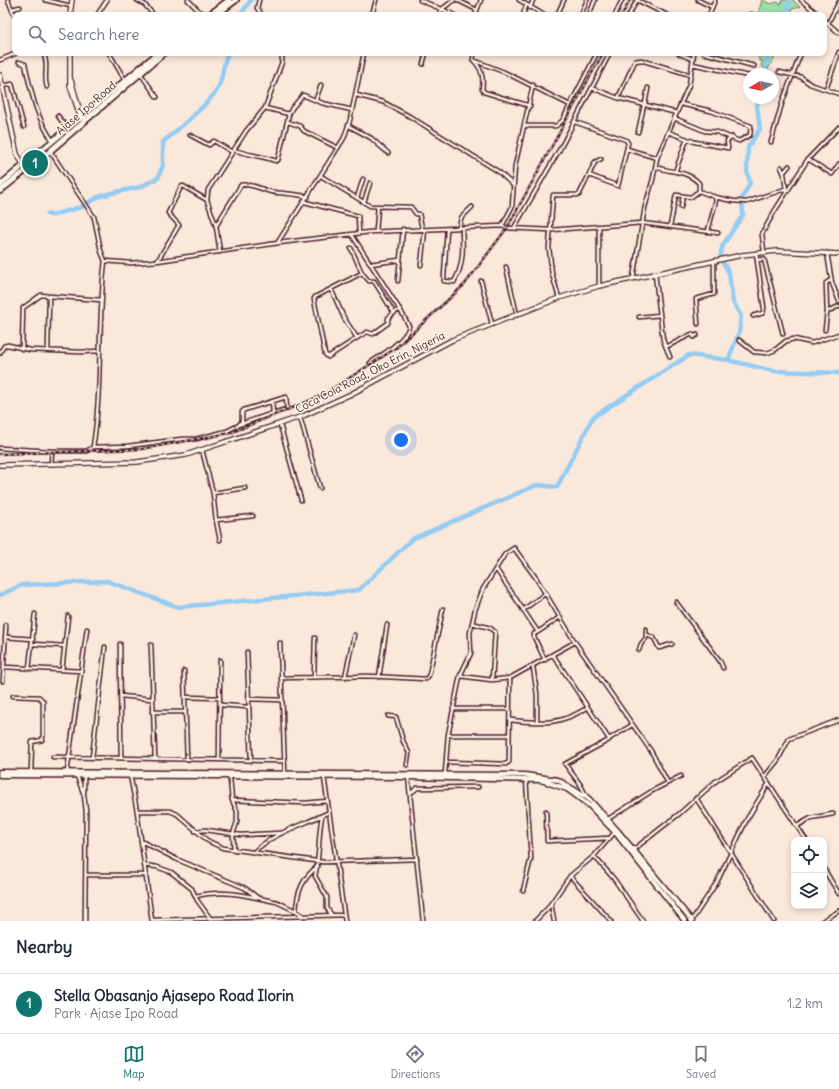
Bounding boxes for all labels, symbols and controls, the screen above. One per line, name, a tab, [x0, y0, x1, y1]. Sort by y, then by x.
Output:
search box	[12, 12, 827, 56]
icon: search	[26, 23, 48, 45]
text: Search here	[58, 25, 139, 44]
north arrow	[743, 68, 779, 104]
street label: Ajase Ipo Road	[53, 78, 119, 138]
pin: 1	[22, 148, 48, 178]
street label: Coca Cola Road, Oko Erin, Nigeria	[293, 328, 447, 416]
your location	[391, 430, 411, 450]
map controls	[791, 837, 827, 909]
button: locate	[791, 837, 827, 873]
button: layers	[791, 873, 827, 909]
text: Nearby	[16, 936, 72, 958]
text: Stella Obasanjo Ajasepo Road Ilorin	[54, 986, 294, 1005]
text: 1	[26, 995, 32, 1012]
text: 1.2 km	[787, 995, 823, 1012]
text: Park · Ajase Ipo Road	[54, 1005, 179, 1022]
tab: Map	[123, 1043, 145, 1081]
tab: Directions	[391, 1043, 440, 1081]
tab: Saved	[686, 1043, 716, 1081]

